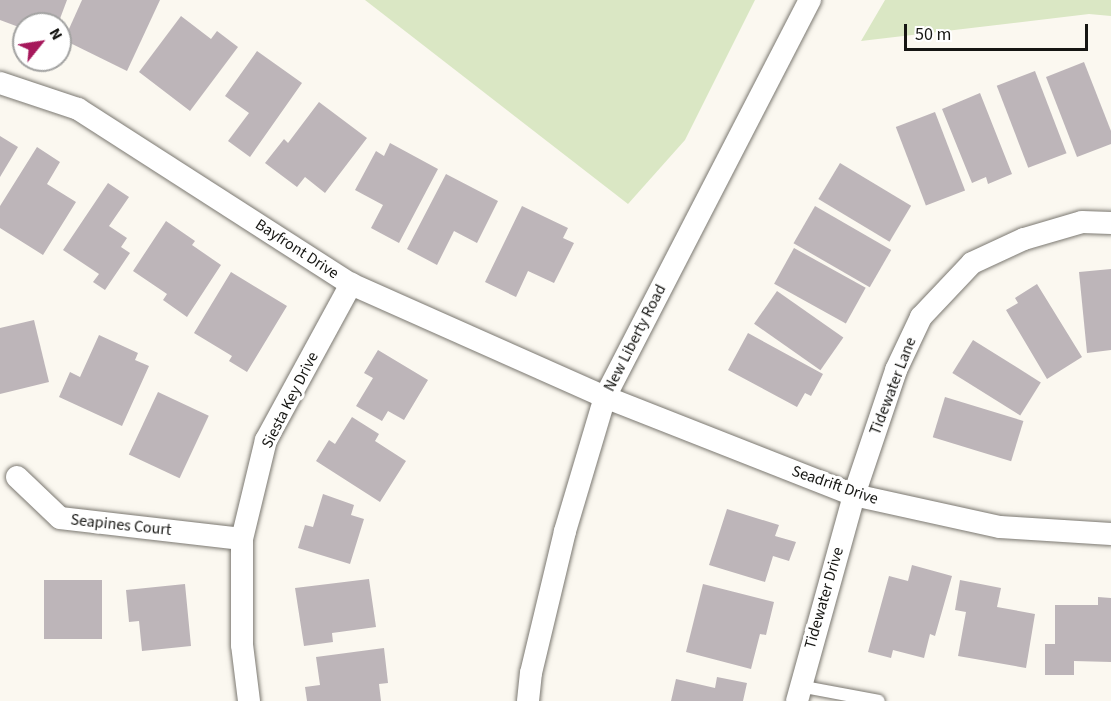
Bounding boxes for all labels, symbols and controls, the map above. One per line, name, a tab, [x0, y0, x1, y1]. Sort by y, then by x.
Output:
north arrow	[12, 12, 72, 72]
scale bar	[907, 12, 1092, 50]
text: 50 m	[915, 22, 951, 47]
text: N	[44, 24, 68, 44]
street label: Bayfront Drive	[252, 215, 342, 283]
street label: New Liberty Road	[600, 281, 670, 395]
street label: Tidewater Lane	[866, 334, 920, 438]
street label: Siesta Key Drive	[257, 349, 323, 451]
street label: Seadrift Drive	[789, 461, 881, 509]
street label: Seapines Court	[70, 510, 172, 540]
street label: Tidewater Drive	[800, 545, 848, 651]

